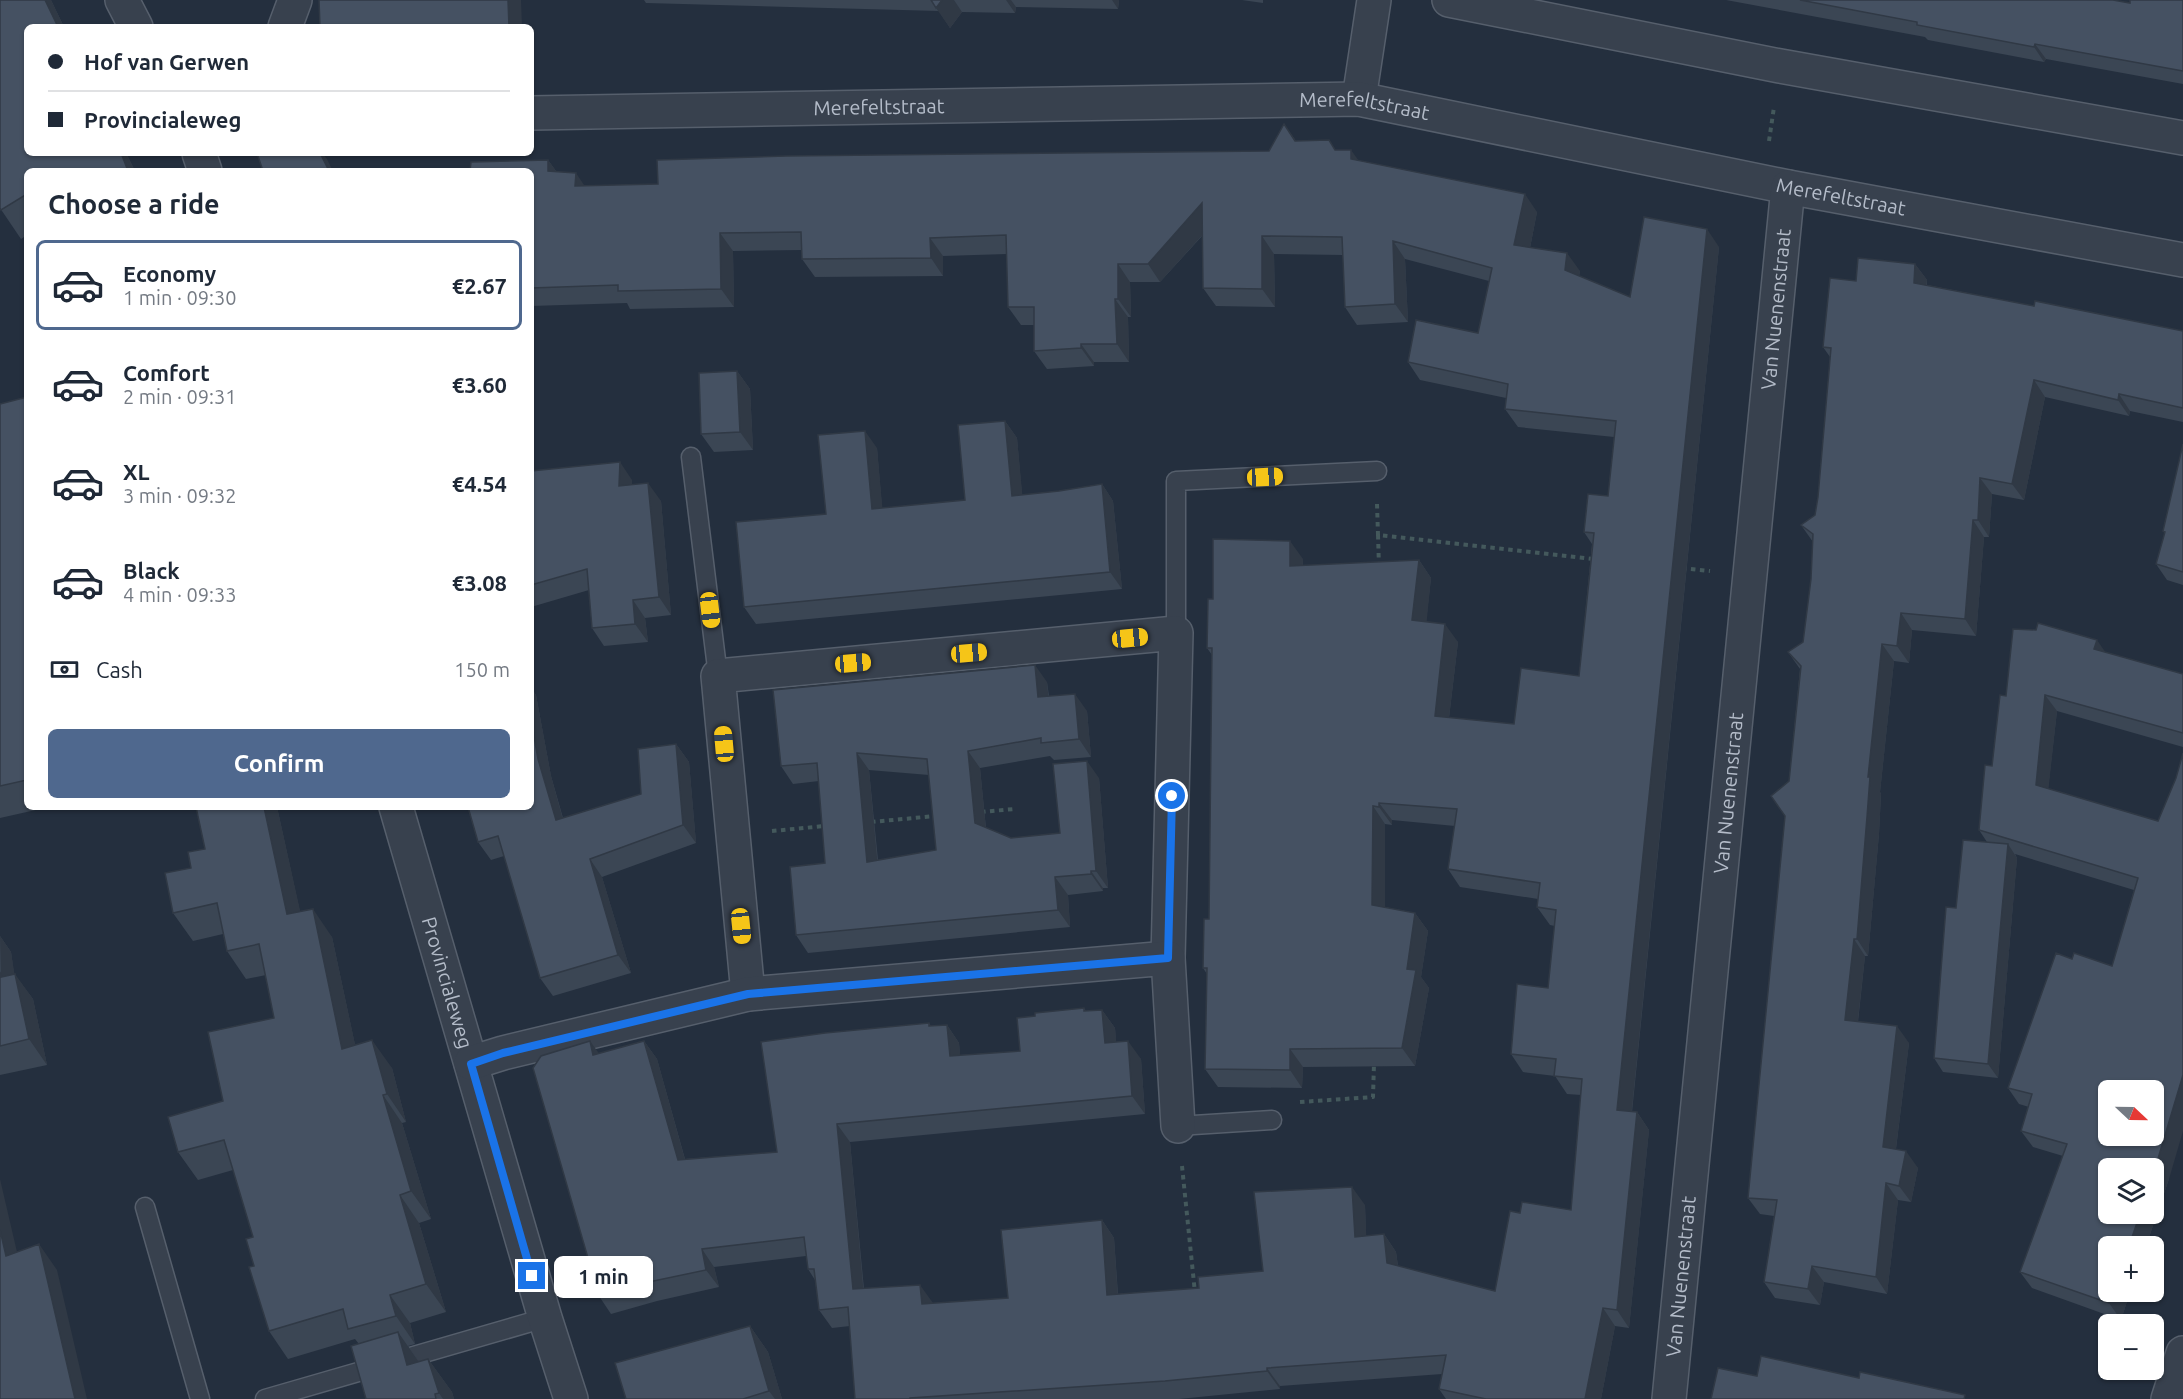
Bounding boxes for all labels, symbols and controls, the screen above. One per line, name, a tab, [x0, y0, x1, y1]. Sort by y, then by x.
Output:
text: Hof van Gerwen	[84, 49, 249, 74]
street label: Merefeltstraat	[1299, 86, 1432, 124]
street label: Merefeltstraat	[813, 94, 945, 119]
text: Provincialeweg	[84, 107, 241, 132]
street label: Merefeltstraat	[1774, 173, 1908, 220]
text: Choose a ride	[48, 189, 220, 219]
street label: Van Nuenenstraat	[1756, 227, 1795, 391]
icon: car	[51, 258, 105, 312]
text: Economy	[123, 261, 216, 286]
text: €2.67	[452, 273, 507, 298]
text: 1 min · 09:30	[123, 286, 237, 309]
icon: car	[51, 357, 105, 411]
text: Comfort	[123, 360, 210, 385]
text: €3.60	[452, 372, 507, 397]
text: 2 min · 09:31	[123, 385, 237, 408]
icon: car	[51, 456, 105, 510]
text: XL	[123, 459, 150, 484]
car	[1247, 467, 1283, 487]
text: €4.54	[452, 471, 507, 496]
text: 3 min · 09:32	[123, 484, 237, 507]
icon: car	[51, 555, 105, 609]
text: Black	[123, 558, 180, 583]
text: €3.08	[452, 570, 507, 595]
text: 4 min · 09:33	[123, 583, 237, 606]
car	[699, 591, 721, 629]
car	[1111, 627, 1149, 649]
car	[950, 642, 988, 664]
car	[834, 652, 872, 674]
icon: cash	[48, 653, 81, 686]
text: Cash	[96, 657, 143, 682]
text: 150 m	[454, 658, 510, 681]
street label: Van Nuenenstraat	[1709, 711, 1747, 875]
car	[713, 725, 735, 763]
button: Confirm	[48, 729, 510, 798]
route start	[1158, 782, 1185, 809]
car	[730, 907, 752, 945]
street label: Provincialeweg	[418, 914, 478, 1051]
north arrow	[2098, 1080, 2164, 1146]
map controls	[2098, 1080, 2164, 1380]
button: layers	[2098, 1158, 2164, 1224]
street label: Van Nuenenstraat	[1661, 1195, 1700, 1358]
button: +	[2098, 1236, 2164, 1302]
callout: 1 min	[553, 1255, 652, 1297]
route end	[518, 1262, 545, 1289]
text: 1 min	[578, 1265, 629, 1288]
button: −	[2098, 1314, 2164, 1380]

